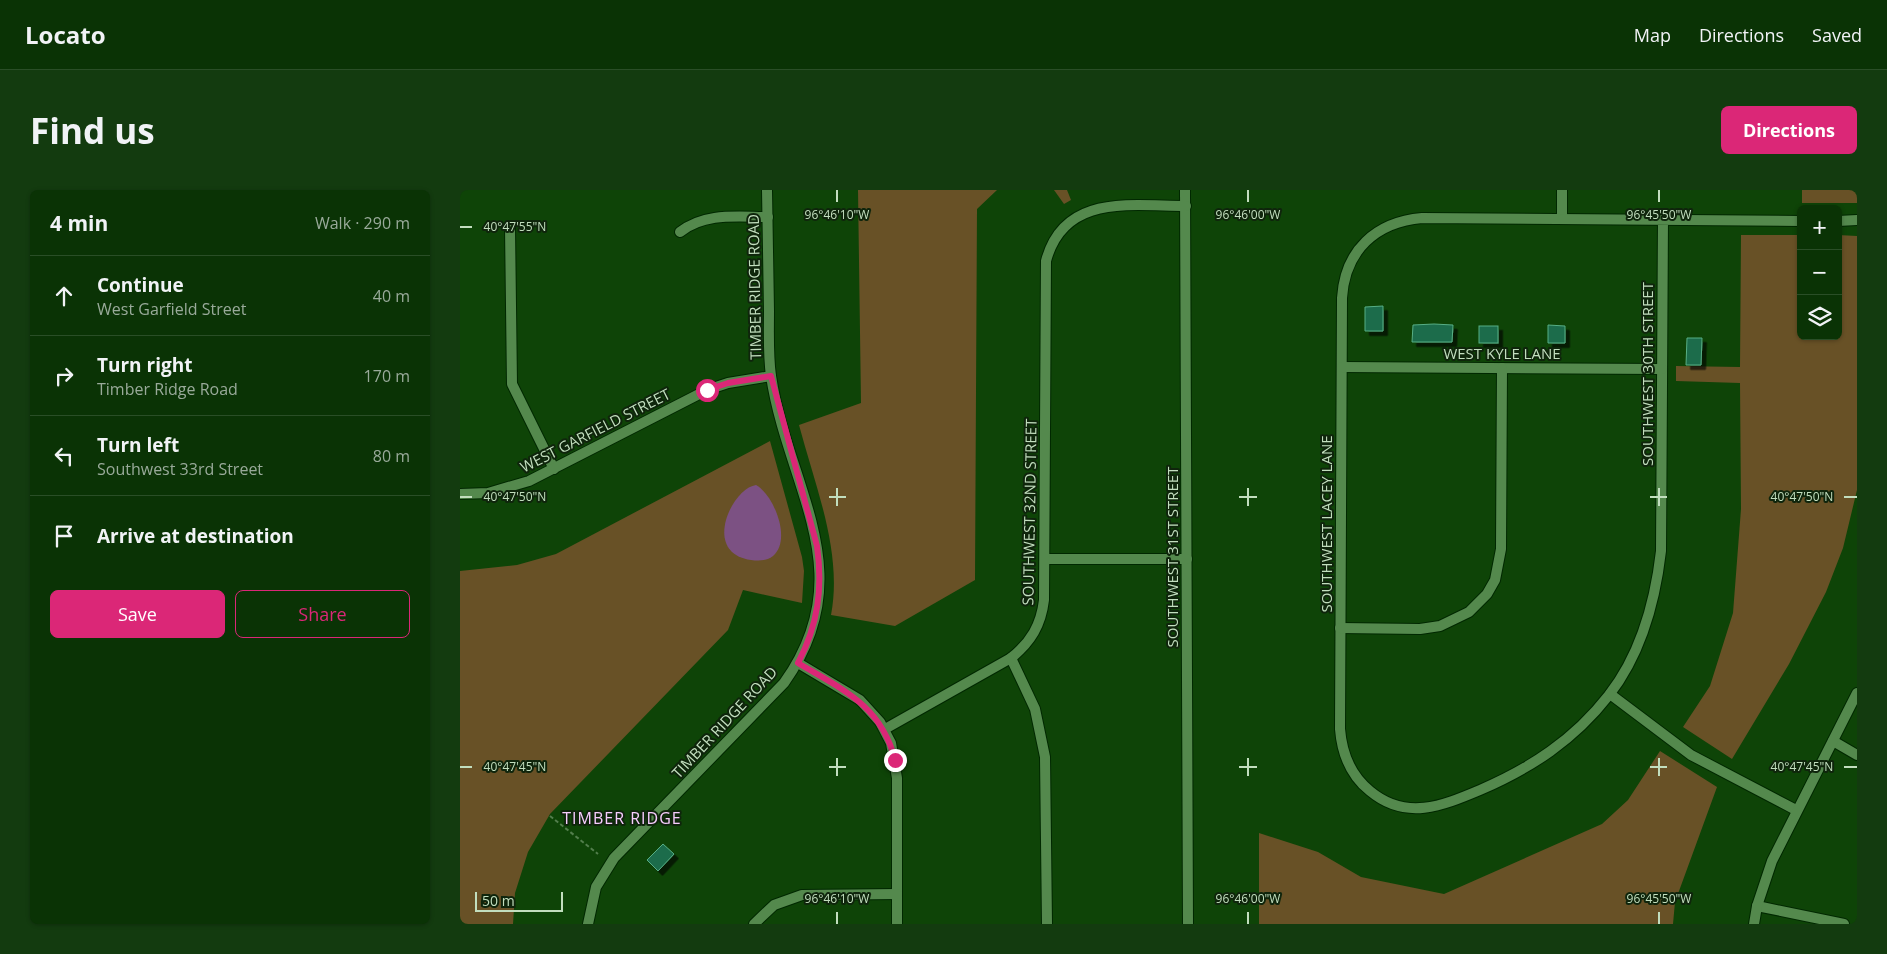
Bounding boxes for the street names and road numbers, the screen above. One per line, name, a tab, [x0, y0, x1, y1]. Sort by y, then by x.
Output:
street label: TIMBER RIDGE ROAD	[743, 214, 765, 360]
street label: SOUTHWEST 30TH STREET	[1637, 281, 1657, 466]
street label: WEST KYLE LANE	[1443, 343, 1561, 363]
street label: WEST GARFIELD STREET	[517, 383, 674, 477]
street label: SOUTHWEST 32ND STREET	[1017, 418, 1041, 605]
street label: SOUTHWEST LACEY LANE	[1316, 435, 1336, 613]
street label: SOUTHWEST 31ST STREET	[1162, 466, 1182, 647]
street label: TIMBER RIDGE ROAD	[667, 662, 781, 782]

